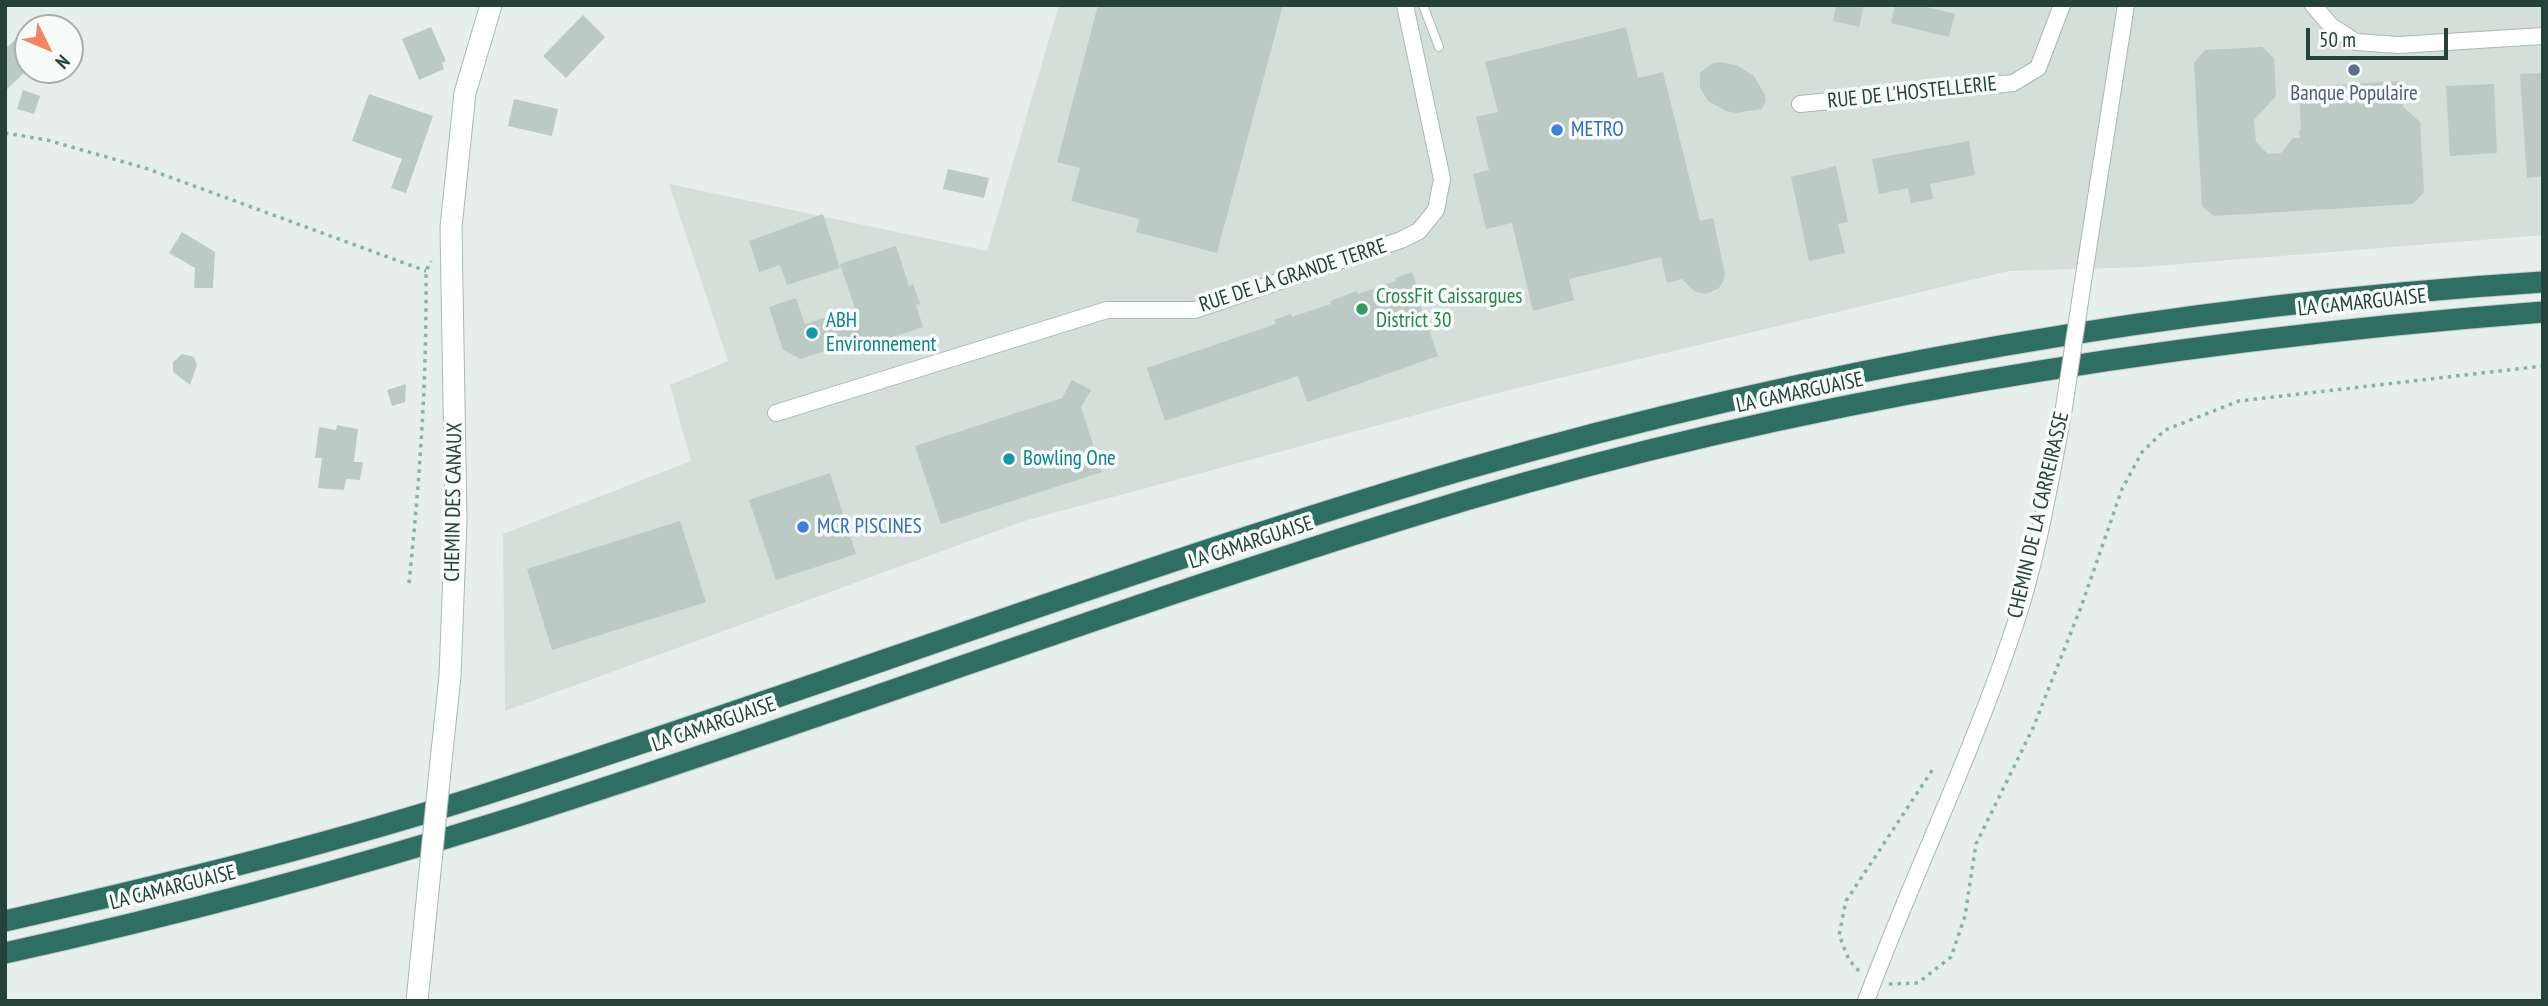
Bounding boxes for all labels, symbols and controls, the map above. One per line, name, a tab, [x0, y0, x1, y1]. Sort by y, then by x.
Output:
north arrow	[14, 14, 84, 84]
scale bar	[2310, 14, 2452, 58]
text: 50 m	[2319, 26, 2356, 53]
text: N	[51, 50, 75, 74]
marker: Banque Populaire	[2346, 62, 2362, 78]
street label: RUE DE L'HOSTELLERIE	[1826, 72, 1998, 114]
place label: Banque Populaire	[2290, 81, 2418, 107]
place label: METRO	[1571, 117, 1624, 143]
marker: METRO	[1549, 122, 1565, 138]
street label: RUE DE LA GRANDE TERRE	[1196, 234, 1390, 318]
place label: CrossFit Caissargues District 30	[1376, 284, 1522, 334]
street label: LA CAMARGUAISE	[2296, 284, 2428, 322]
marker: CrossFit Caissargues District 30	[1354, 301, 1370, 317]
place label: ABH Environnement	[826, 308, 936, 358]
marker: ABH Environnement	[804, 325, 820, 341]
street label: LA CAMARGUAISE	[1734, 367, 1866, 419]
street label: CHEMIN DE LA CARREIRASSE	[2003, 409, 2075, 621]
street label: CHEMIN DES CANAUX	[440, 422, 468, 582]
place label: Bowling One	[1023, 446, 1116, 472]
marker: Bowling One	[1001, 451, 1017, 467]
street label: LA CAMARGUAISE	[1186, 511, 1316, 575]
place label: MCR PISCINES	[817, 514, 922, 540]
marker: MCR PISCINES	[795, 519, 811, 535]
street label: LA CAMARGUAISE	[649, 692, 779, 758]
street label: LA CAMARGUAISE	[107, 860, 239, 916]

